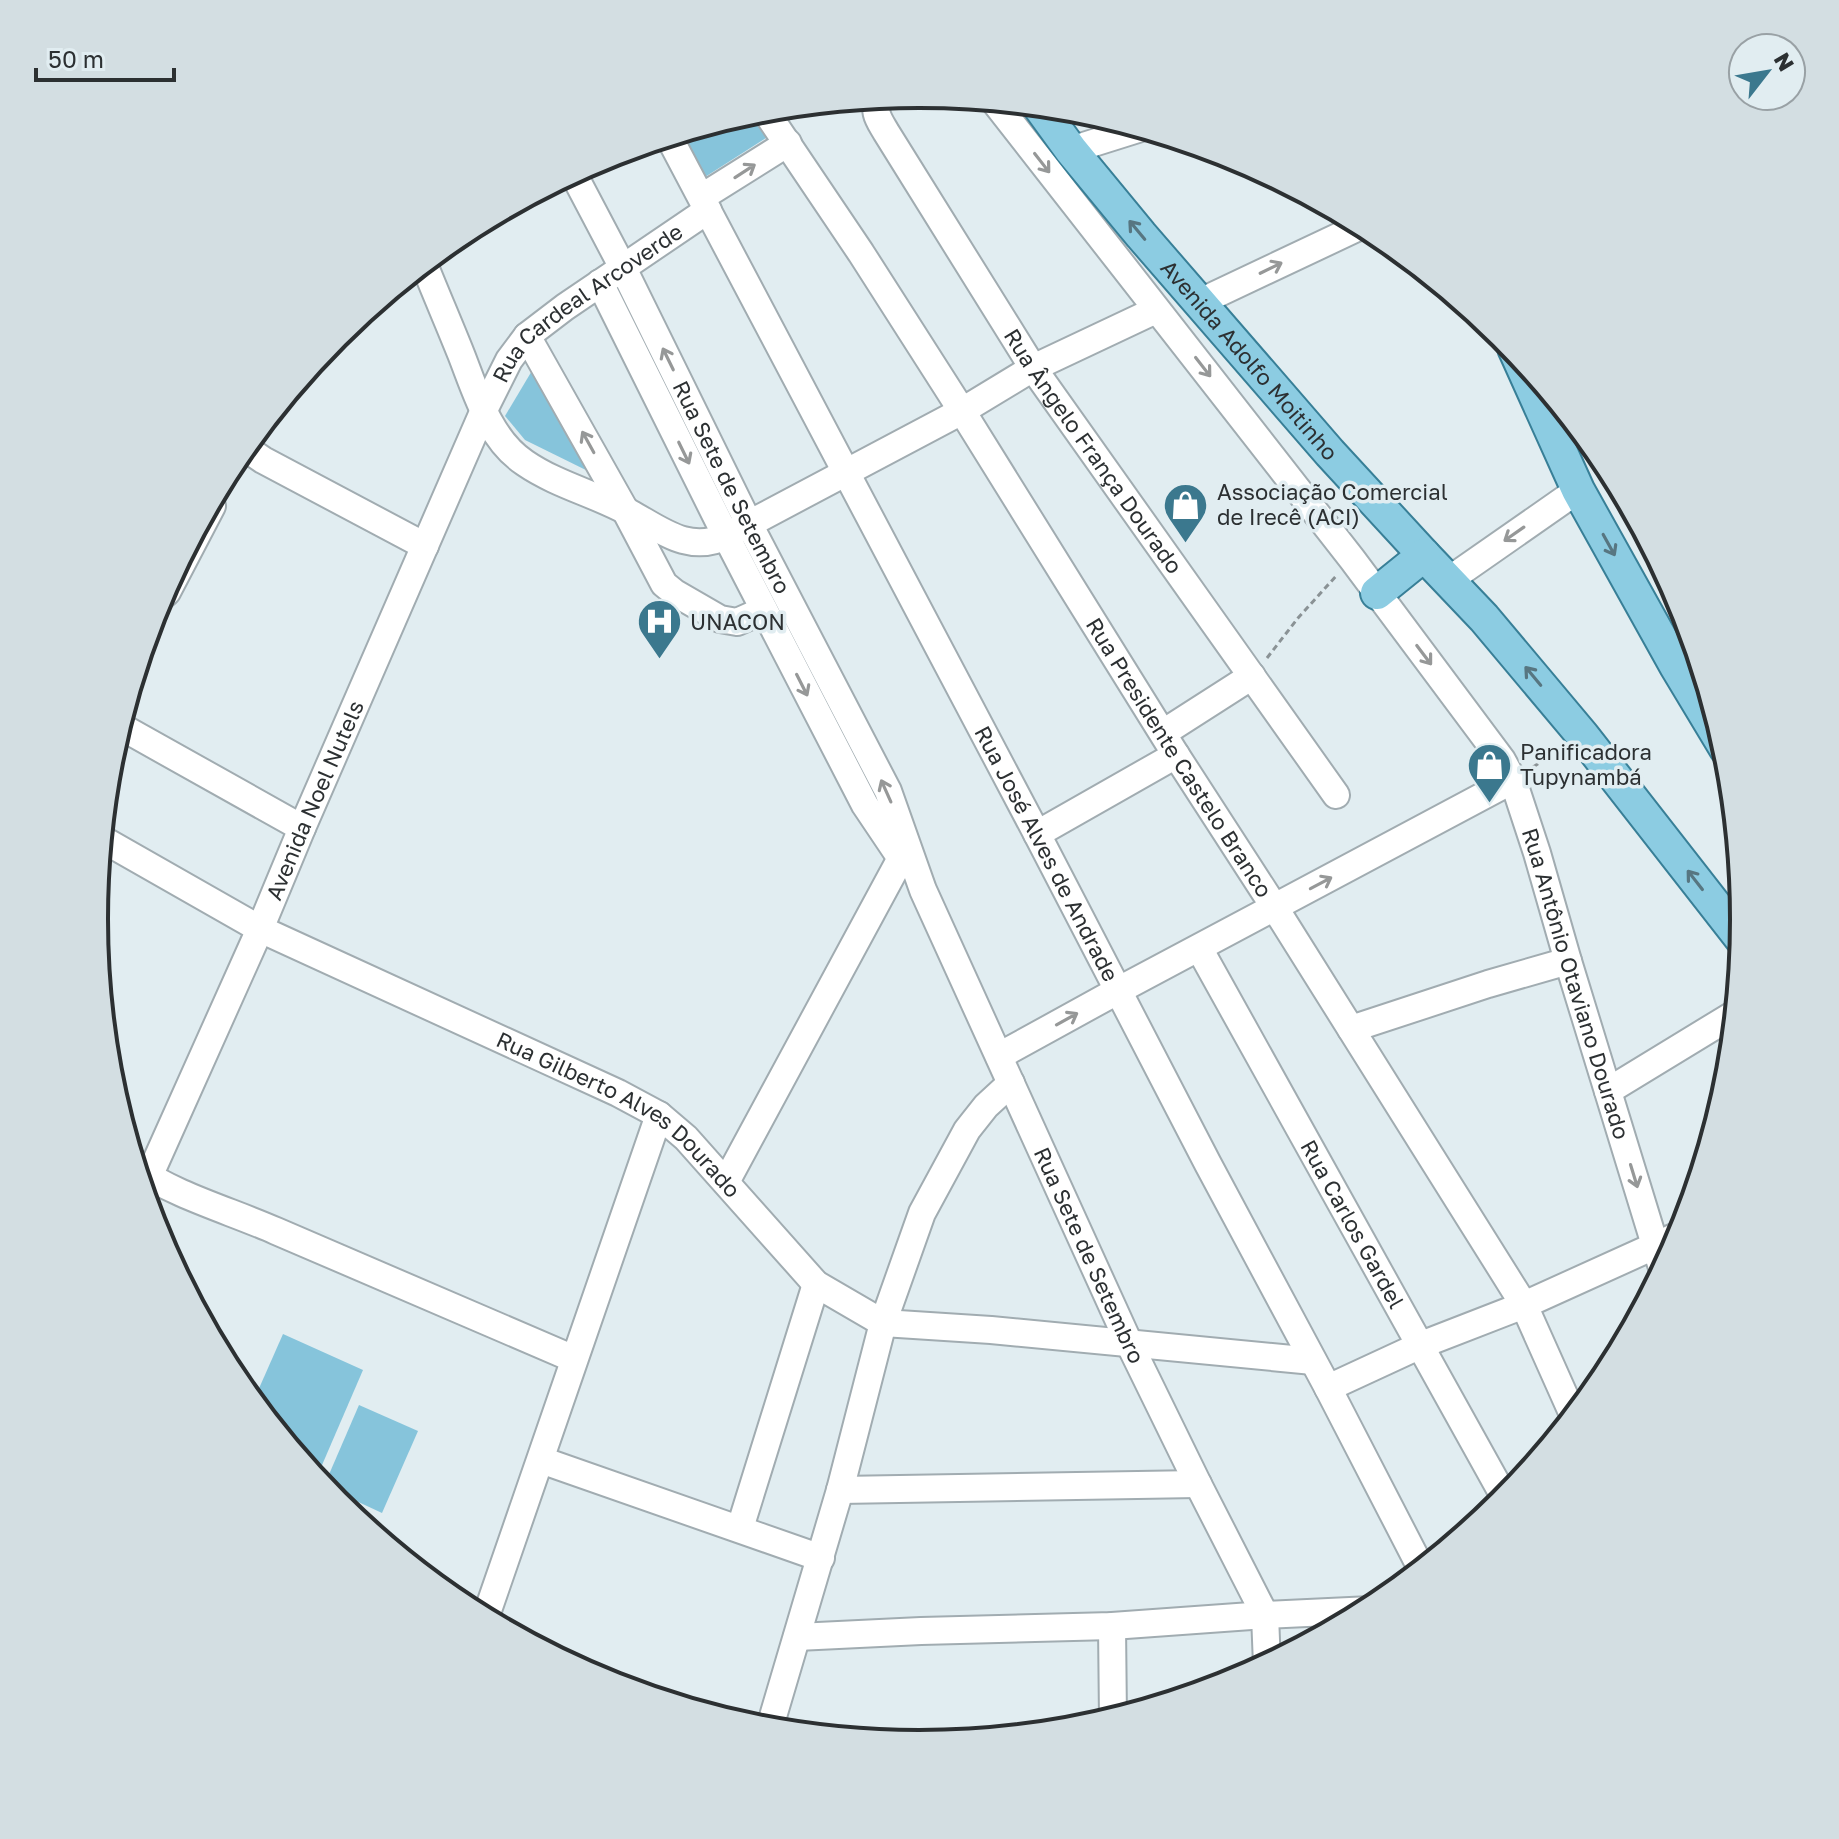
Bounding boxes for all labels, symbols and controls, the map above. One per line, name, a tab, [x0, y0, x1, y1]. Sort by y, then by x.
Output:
scale bar	[36, 32, 174, 82]
north arrow	[1727, 32, 1807, 112]
text: 50 m	[48, 44, 104, 73]
text: N	[1769, 47, 1800, 76]
one-way arrow	[1034, 152, 1051, 173]
one-way arrow	[733, 163, 756, 179]
street label: Rua Cardeal Arcoverde	[486, 217, 687, 387]
one-way arrow	[1128, 220, 1146, 241]
street label: Avenida Adolfo Moitinho	[1156, 254, 1344, 465]
one-way arrow	[1258, 259, 1282, 275]
street label: Rua Ângelo França Dourado	[999, 323, 1188, 579]
one-way arrow	[660, 347, 675, 371]
one-way arrow	[1194, 356, 1211, 377]
street label: Rua Sete de Setembro	[668, 376, 797, 598]
one-way arrow	[579, 431, 595, 454]
one-way arrow	[677, 441, 693, 465]
place label: Associação Comercial de Irecê (ACI)	[1217, 478, 1448, 530]
shop icon: Associação Comercial de Irecê (ACI)	[1162, 481, 1210, 544]
one-way arrow	[1503, 526, 1525, 542]
one-way arrow	[1601, 532, 1617, 556]
hospital icon: UNACON	[635, 598, 683, 661]
place label: UNACON	[690, 608, 785, 635]
street label: Rua Presidente Castelo Branco	[1081, 612, 1278, 902]
one-way arrow	[1416, 644, 1433, 665]
one-way arrow	[1524, 666, 1542, 686]
one-way arrow	[795, 672, 811, 696]
street label: Avenida Noel Nutels	[260, 696, 369, 904]
street label: Rua José Alves de Andrade	[969, 721, 1125, 986]
place label: Panificadora Tupynambá	[1520, 738, 1652, 790]
shop icon: Panificadora Tupynambá	[1465, 741, 1513, 804]
one-way arrow	[878, 779, 893, 803]
street label: Rua Antônio Otaviano Dourado	[1517, 824, 1636, 1142]
one-way arrow	[1686, 870, 1703, 891]
one-way arrow	[1309, 874, 1333, 890]
one-way arrow	[1055, 1010, 1078, 1026]
street label: Rua Gilberto Alves Dourado	[492, 1025, 746, 1203]
street label: Rua Carlos Gardel	[1295, 1135, 1411, 1313]
street label: Rua Sete de Setembro	[1029, 1143, 1151, 1368]
one-way arrow	[1627, 1162, 1642, 1188]

